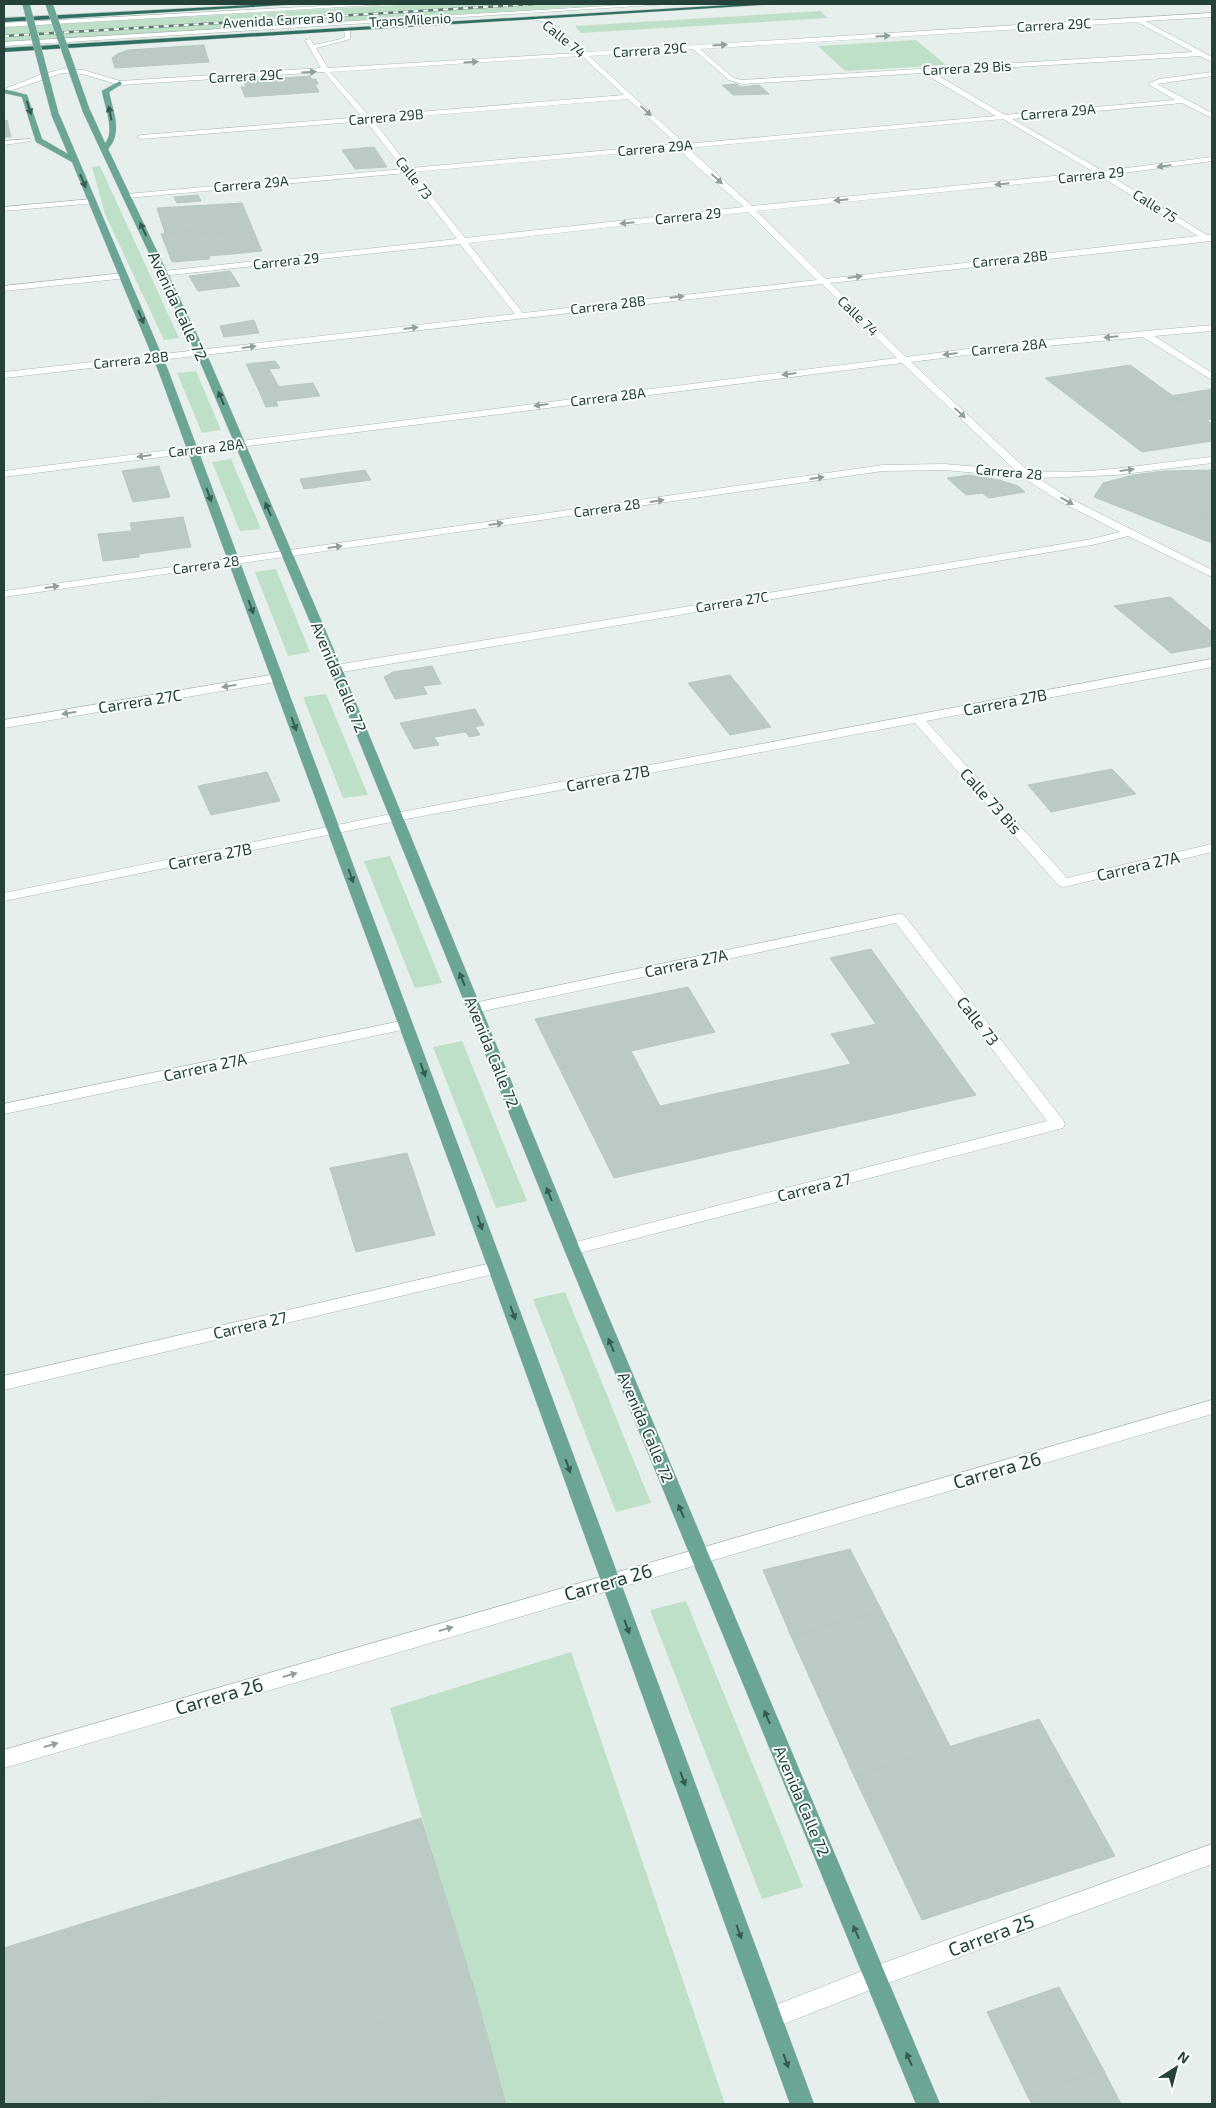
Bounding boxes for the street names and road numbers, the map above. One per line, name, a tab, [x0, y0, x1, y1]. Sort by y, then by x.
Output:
street label: Avenida Carrera 30	[222, 8, 344, 31]
street label: TransMilenio	[368, 9, 452, 30]
street label: Carrera 29C	[1016, 14, 1092, 35]
street label: Calle 74	[539, 16, 589, 61]
street label: Carrera 29C	[612, 38, 688, 61]
street label: Carrera 29 Bis	[922, 57, 1012, 78]
street label: Carrera 29C	[208, 65, 284, 86]
street label: Carrera 29A	[1020, 100, 1096, 123]
street label: Carrera 29B	[348, 105, 424, 128]
street label: Carrera 29A	[617, 136, 693, 159]
street label: Calle 73	[392, 153, 436, 202]
street label: Carrera 29	[1057, 163, 1125, 186]
street label: Carrera 29A	[213, 172, 289, 195]
street label: Calle 75	[1130, 185, 1181, 226]
street label: Carrera 29	[654, 204, 722, 227]
street label: Carrera 28B	[971, 246, 1048, 271]
street label: Avenida Calle 72	[145, 248, 212, 363]
street label: Carrera 29	[252, 249, 320, 272]
street label: Carrera 28B	[569, 291, 647, 318]
street label: Calle 74	[834, 292, 882, 339]
street label: Carrera 28A	[970, 334, 1048, 359]
street label: Carrera 28B	[92, 347, 169, 372]
street label: Carrera 28A	[569, 383, 647, 410]
street label: Carrera 28A	[167, 434, 245, 461]
street label: Carrera 28	[975, 460, 1043, 483]
street label: Carrera 28	[573, 494, 641, 521]
street label: Carrera 28	[172, 551, 240, 578]
street label: Carrera 27C	[694, 587, 770, 616]
street label: Avenida Calle 72	[308, 619, 371, 735]
street label: Carrera 27B	[961, 684, 1048, 719]
street label: Carrera 27C	[97, 685, 183, 716]
street label: Carrera 27B	[564, 760, 651, 795]
street label: Calle 73 Bis	[957, 764, 1026, 838]
street label: Carrera 27B	[166, 838, 253, 873]
street label: Carrera 27A	[1095, 847, 1181, 884]
street label: Carrera 27A	[643, 944, 729, 981]
street label: Avenida Calle 72	[462, 993, 523, 1110]
street label: Calle 73	[953, 993, 1003, 1049]
street label: Carrera 27A	[162, 1048, 248, 1085]
street label: Carrera 27	[775, 1168, 853, 1205]
street label: Carrera 27	[211, 1307, 289, 1342]
street label: Avenida Calle 72	[615, 1369, 678, 1485]
street label: Carrera 26	[950, 1446, 1043, 1493]
street label: Carrera 26	[561, 1558, 654, 1605]
street label: Carrera 26	[172, 1672, 265, 1719]
street label: Avenida Calle 72	[771, 1743, 834, 1859]
street label: Carrera 25	[945, 1908, 1037, 1961]

